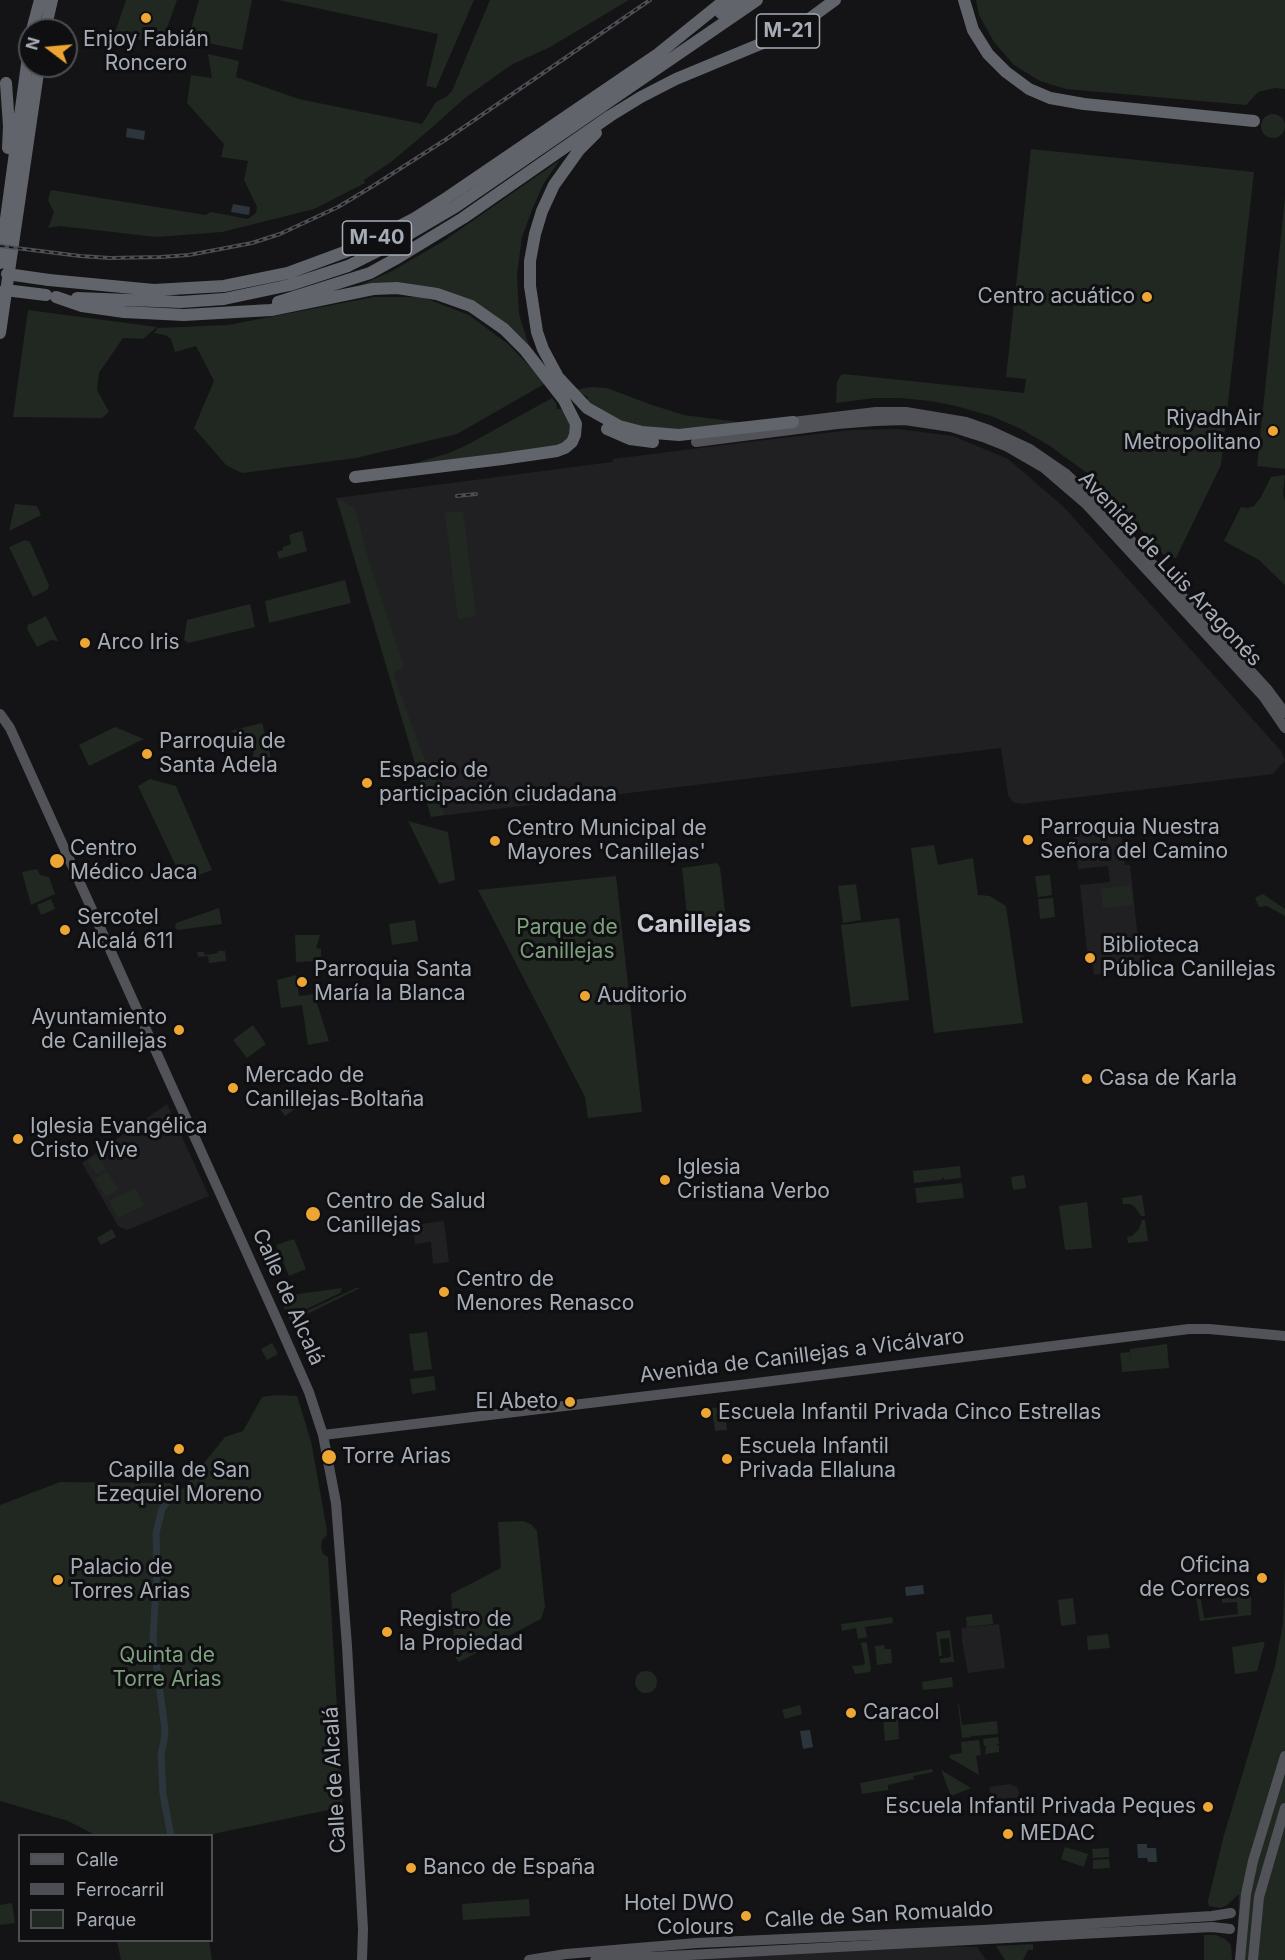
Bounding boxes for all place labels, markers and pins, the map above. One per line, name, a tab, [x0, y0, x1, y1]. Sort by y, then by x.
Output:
marker: Enjoy Fabián Roncero	[139, 11, 153, 25]
place label: Enjoy Fabián Roncero	[83, 27, 209, 77]
place label: Centro acuático	[978, 284, 1135, 310]
marker: Centro acuático	[1140, 290, 1154, 304]
place label: RiyadhAir Metropolitano	[1123, 406, 1261, 456]
marker: RiyadhAir Metropolitano	[1266, 424, 1280, 438]
place label: Arco Iris	[97, 630, 180, 656]
marker: Arco Iris	[78, 636, 92, 650]
place label: Parroquia de Santa Adela	[159, 729, 286, 779]
marker: Parroquia de Santa Adela	[140, 747, 154, 761]
place label: Espacio de participación ciudadana	[379, 758, 617, 808]
marker: Espacio de participación ciudadana	[360, 776, 374, 790]
place label: Parroquia Nuestra Señora del Camino	[1040, 815, 1228, 865]
place label: Centro Municipal de Mayores 'Canillejas'	[507, 816, 707, 866]
marker: Parroquia Nuestra Señora del Camino	[1021, 833, 1035, 847]
marker: Centro Municipal de Mayores 'Canillejas'	[488, 834, 502, 848]
place label: Centro Médico Jaca	[70, 836, 197, 886]
marker: Centro Médico Jaca	[48, 852, 66, 870]
place label: Sercotel Alcalá 611	[77, 905, 173, 955]
marker: Sercotel Alcalá 611	[58, 923, 72, 937]
place label: Biblioteca Pública Canillejas	[1102, 933, 1276, 983]
marker: Biblioteca Pública Canillejas	[1083, 951, 1097, 965]
place label: Parroquia Santa María la Blanca	[314, 957, 472, 1007]
marker: Parroquia Santa María la Blanca	[295, 975, 309, 989]
place label: Auditorio	[597, 983, 687, 1009]
marker: Auditorio	[578, 989, 592, 1003]
place label: Ayuntamiento de Canillejas	[31, 1005, 167, 1055]
marker: Ayuntamiento de Canillejas	[172, 1023, 186, 1037]
place label: Mercado de Canillejas-Boltaña	[245, 1063, 424, 1113]
place label: Casa de Karla	[1099, 1066, 1237, 1092]
marker: Casa de Karla	[1080, 1072, 1094, 1086]
marker: Mercado de Canillejas-Boltaña	[226, 1081, 240, 1095]
place label: Iglesia Evangélica Cristo Vive	[30, 1114, 208, 1164]
marker: Iglesia Evangélica Cristo Vive	[11, 1132, 25, 1146]
place label: Iglesia Cristiana Verbo	[677, 1155, 830, 1205]
marker: Iglesia Cristiana Verbo	[658, 1173, 672, 1187]
place label: Centro de Salud Canillejas	[326, 1189, 486, 1239]
marker: Centro de Salud Canillejas	[304, 1205, 322, 1223]
place label: Centro de Menores Renasco	[456, 1267, 634, 1317]
marker: Centro de Menores Renasco	[437, 1285, 451, 1299]
place label: El Abeto	[476, 1389, 558, 1415]
marker: El Abeto	[563, 1395, 577, 1409]
place label: Escuela Infantil Privada Cinco Estrellas	[718, 1400, 1101, 1426]
marker: Escuela Infantil Privada Cinco Estrellas	[699, 1406, 713, 1420]
place label: Escuela Infantil Privada Ellaluna	[739, 1434, 896, 1484]
marker: Capilla de San Ezequiel Moreno	[172, 1442, 186, 1456]
place label: Torre Arias	[342, 1444, 451, 1470]
marker: Torre Arias	[320, 1448, 338, 1466]
marker: Escuela Infantil Privada Ellaluna	[720, 1452, 734, 1466]
place label: Capilla de San Ezequiel Moreno	[96, 1458, 262, 1508]
place label: Oficina de Correos	[1139, 1553, 1250, 1603]
place label: Palacio de Torres Arias	[70, 1555, 190, 1605]
marker: Oficina de Correos	[1255, 1571, 1269, 1585]
marker: Palacio de Torres Arias	[51, 1573, 65, 1587]
place label: Registro de la Propiedad	[399, 1607, 523, 1657]
marker: Registro de la Propiedad	[380, 1625, 394, 1639]
place label: Caracol	[863, 1700, 940, 1726]
marker: Caracol	[844, 1706, 858, 1720]
place label: Escuela Infantil Privada Peques	[885, 1794, 1196, 1820]
marker: Escuela Infantil Privada Peques	[1201, 1800, 1215, 1814]
place label: MEDAC	[1020, 1821, 1095, 1847]
marker: MEDAC	[1001, 1827, 1015, 1841]
place label: Banco de España	[423, 1855, 595, 1881]
marker: Banco de España	[404, 1861, 418, 1875]
place label: Hotel DWO Colours	[624, 1891, 734, 1941]
marker: Hotel DWO Colours	[739, 1909, 753, 1923]

